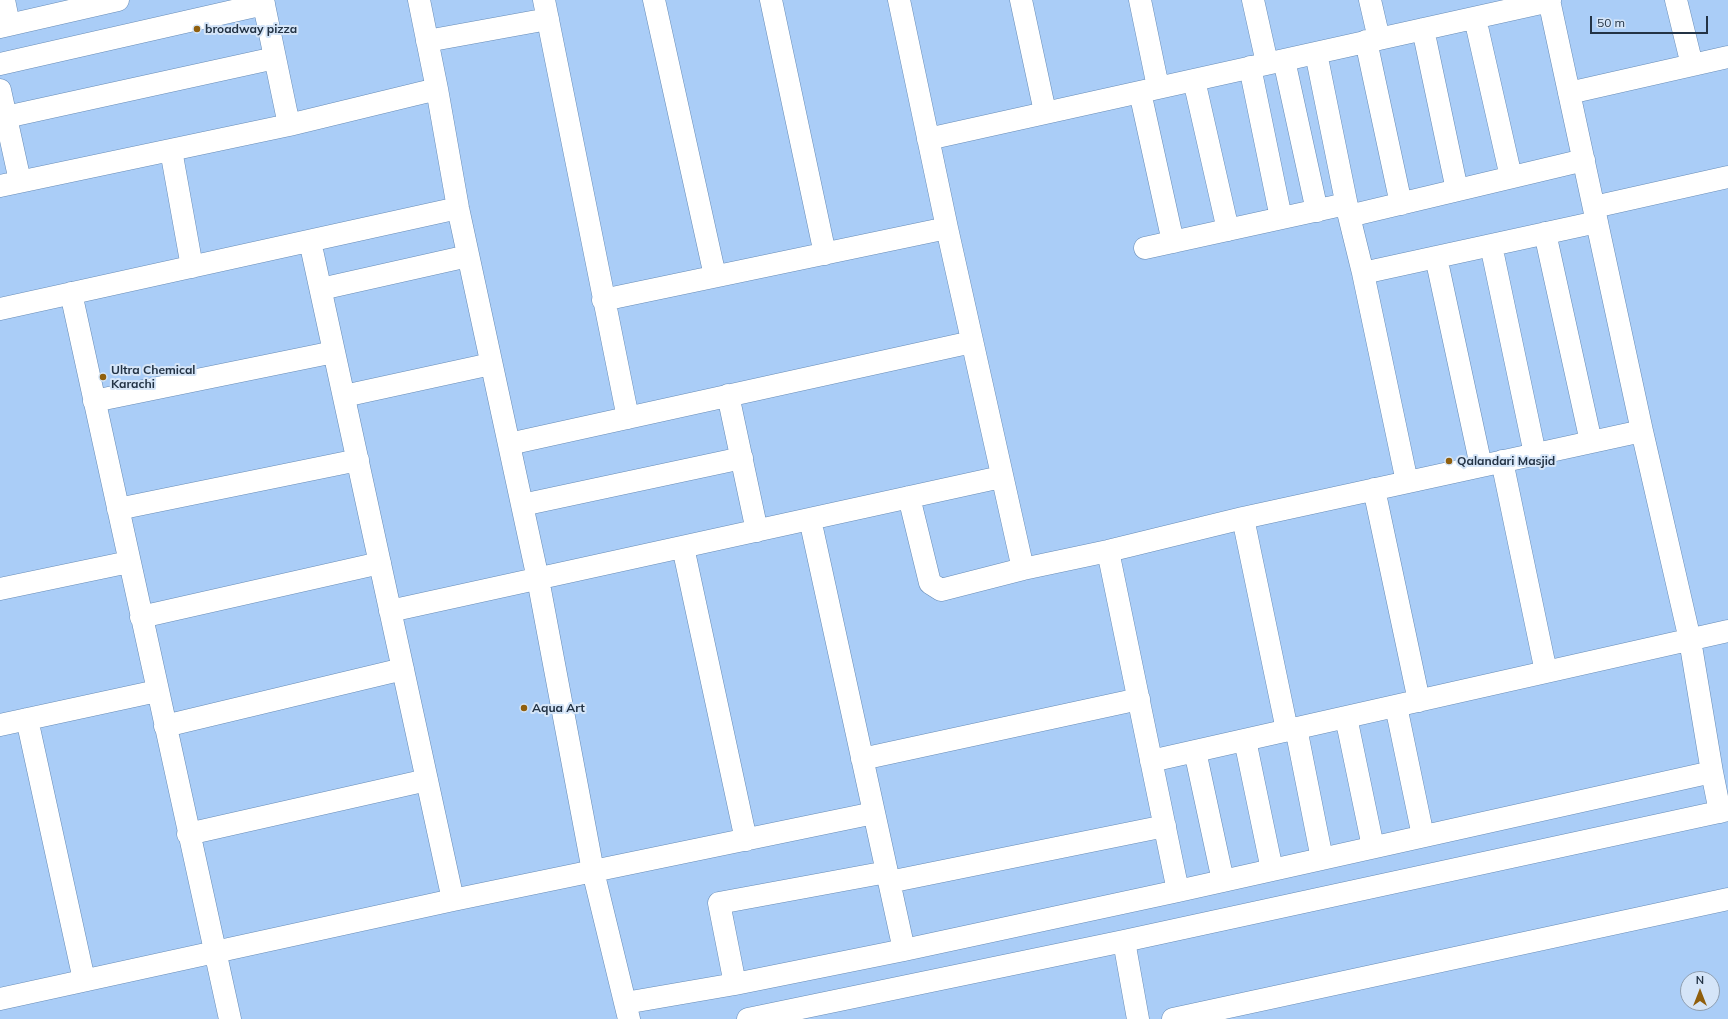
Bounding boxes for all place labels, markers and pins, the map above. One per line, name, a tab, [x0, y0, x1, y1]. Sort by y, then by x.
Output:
place label: broadway pizza	[205, 22, 297, 36]
marker: broadway pizza	[192, 24, 202, 34]
place label: Ultra Chemical Karachi	[111, 363, 195, 391]
marker: Ultra Chemical Karachi	[98, 372, 108, 382]
place label: Qalandari Masjid	[1457, 454, 1555, 468]
marker: Qalandari Masjid	[1444, 456, 1454, 466]
place label: Aqua Art	[532, 701, 585, 715]
marker: Aqua Art	[519, 703, 529, 713]

